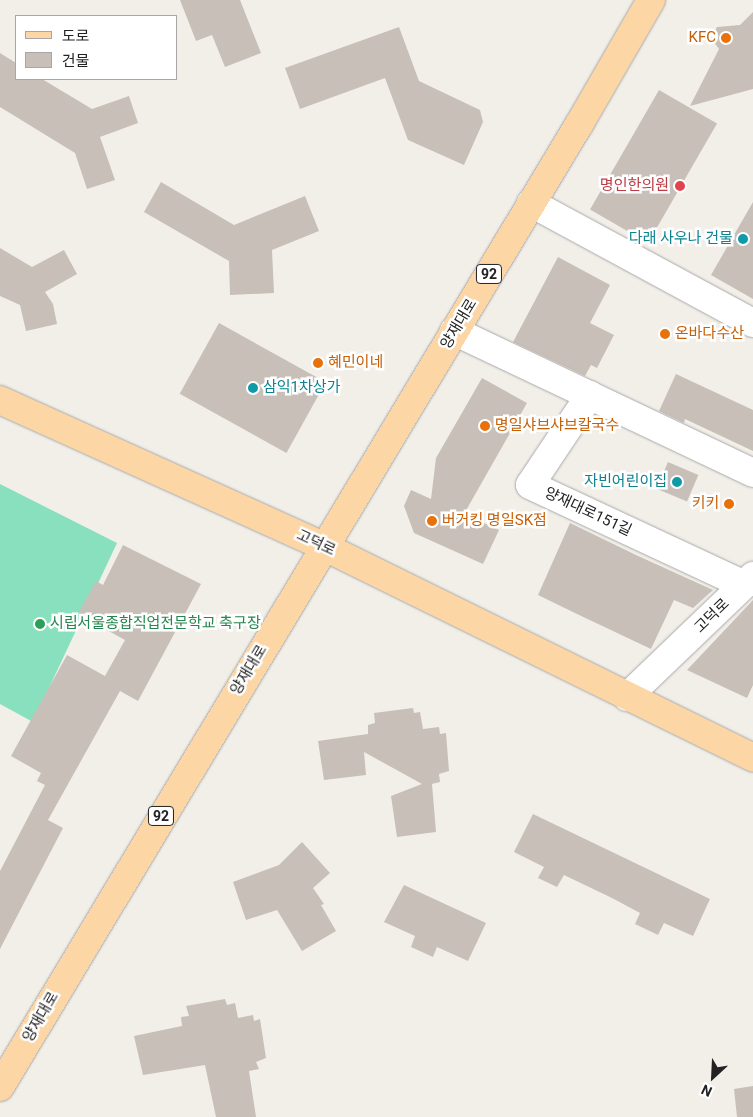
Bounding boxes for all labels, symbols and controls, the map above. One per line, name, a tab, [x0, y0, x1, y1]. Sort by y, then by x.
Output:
legend	[15, 15, 178, 80]
text: 도로	[62, 27, 90, 45]
place label: KFC	[689, 29, 716, 47]
marker: KFC	[720, 32, 732, 44]
text: 건물	[62, 52, 90, 70]
place label: 명인한의원	[600, 177, 669, 195]
marker: 명인한의원	[673, 179, 687, 193]
place label: 다래 사우나 건물	[629, 230, 733, 248]
marker: 다래 사우나 건물	[737, 233, 749, 245]
road number: 92	[475, 262, 503, 286]
street label: 양재대로	[437, 296, 481, 352]
place label: 온바다수산	[675, 325, 744, 343]
marker: 온바다수산	[659, 328, 671, 340]
place label: 혜민이네	[328, 354, 383, 372]
marker: 혜민이네	[312, 357, 324, 369]
place label: 삼익1차상가	[263, 379, 340, 397]
marker: 삼익1차상가	[247, 382, 259, 394]
place label: 명일샤브샤브칼국수	[495, 417, 619, 435]
marker: 명일샤브샤브칼국수	[479, 420, 491, 432]
place label: 자빈어린이집	[584, 473, 667, 491]
marker: 자빈어린이집	[671, 476, 683, 488]
street label: 양재대로151길	[541, 484, 635, 540]
place label: 키키	[691, 495, 719, 513]
marker: 키키	[723, 498, 735, 510]
place label: 버거킹 명일SK점	[442, 512, 547, 530]
marker: 버거킹 명일SK점	[426, 515, 438, 527]
street label: 고덕로	[293, 526, 339, 560]
street label: 고덕로	[691, 595, 733, 637]
place label: 시립서울종합직업전문학교 축구장	[50, 615, 261, 633]
marker: 시립서울종합직업전문학교 축구장	[34, 618, 46, 630]
street label: 양재대로	[227, 642, 271, 698]
road number: 92	[147, 804, 175, 828]
street label: 양재대로	[19, 989, 63, 1045]
north arrow	[688, 1052, 738, 1102]
text: N	[699, 1081, 715, 1100]

